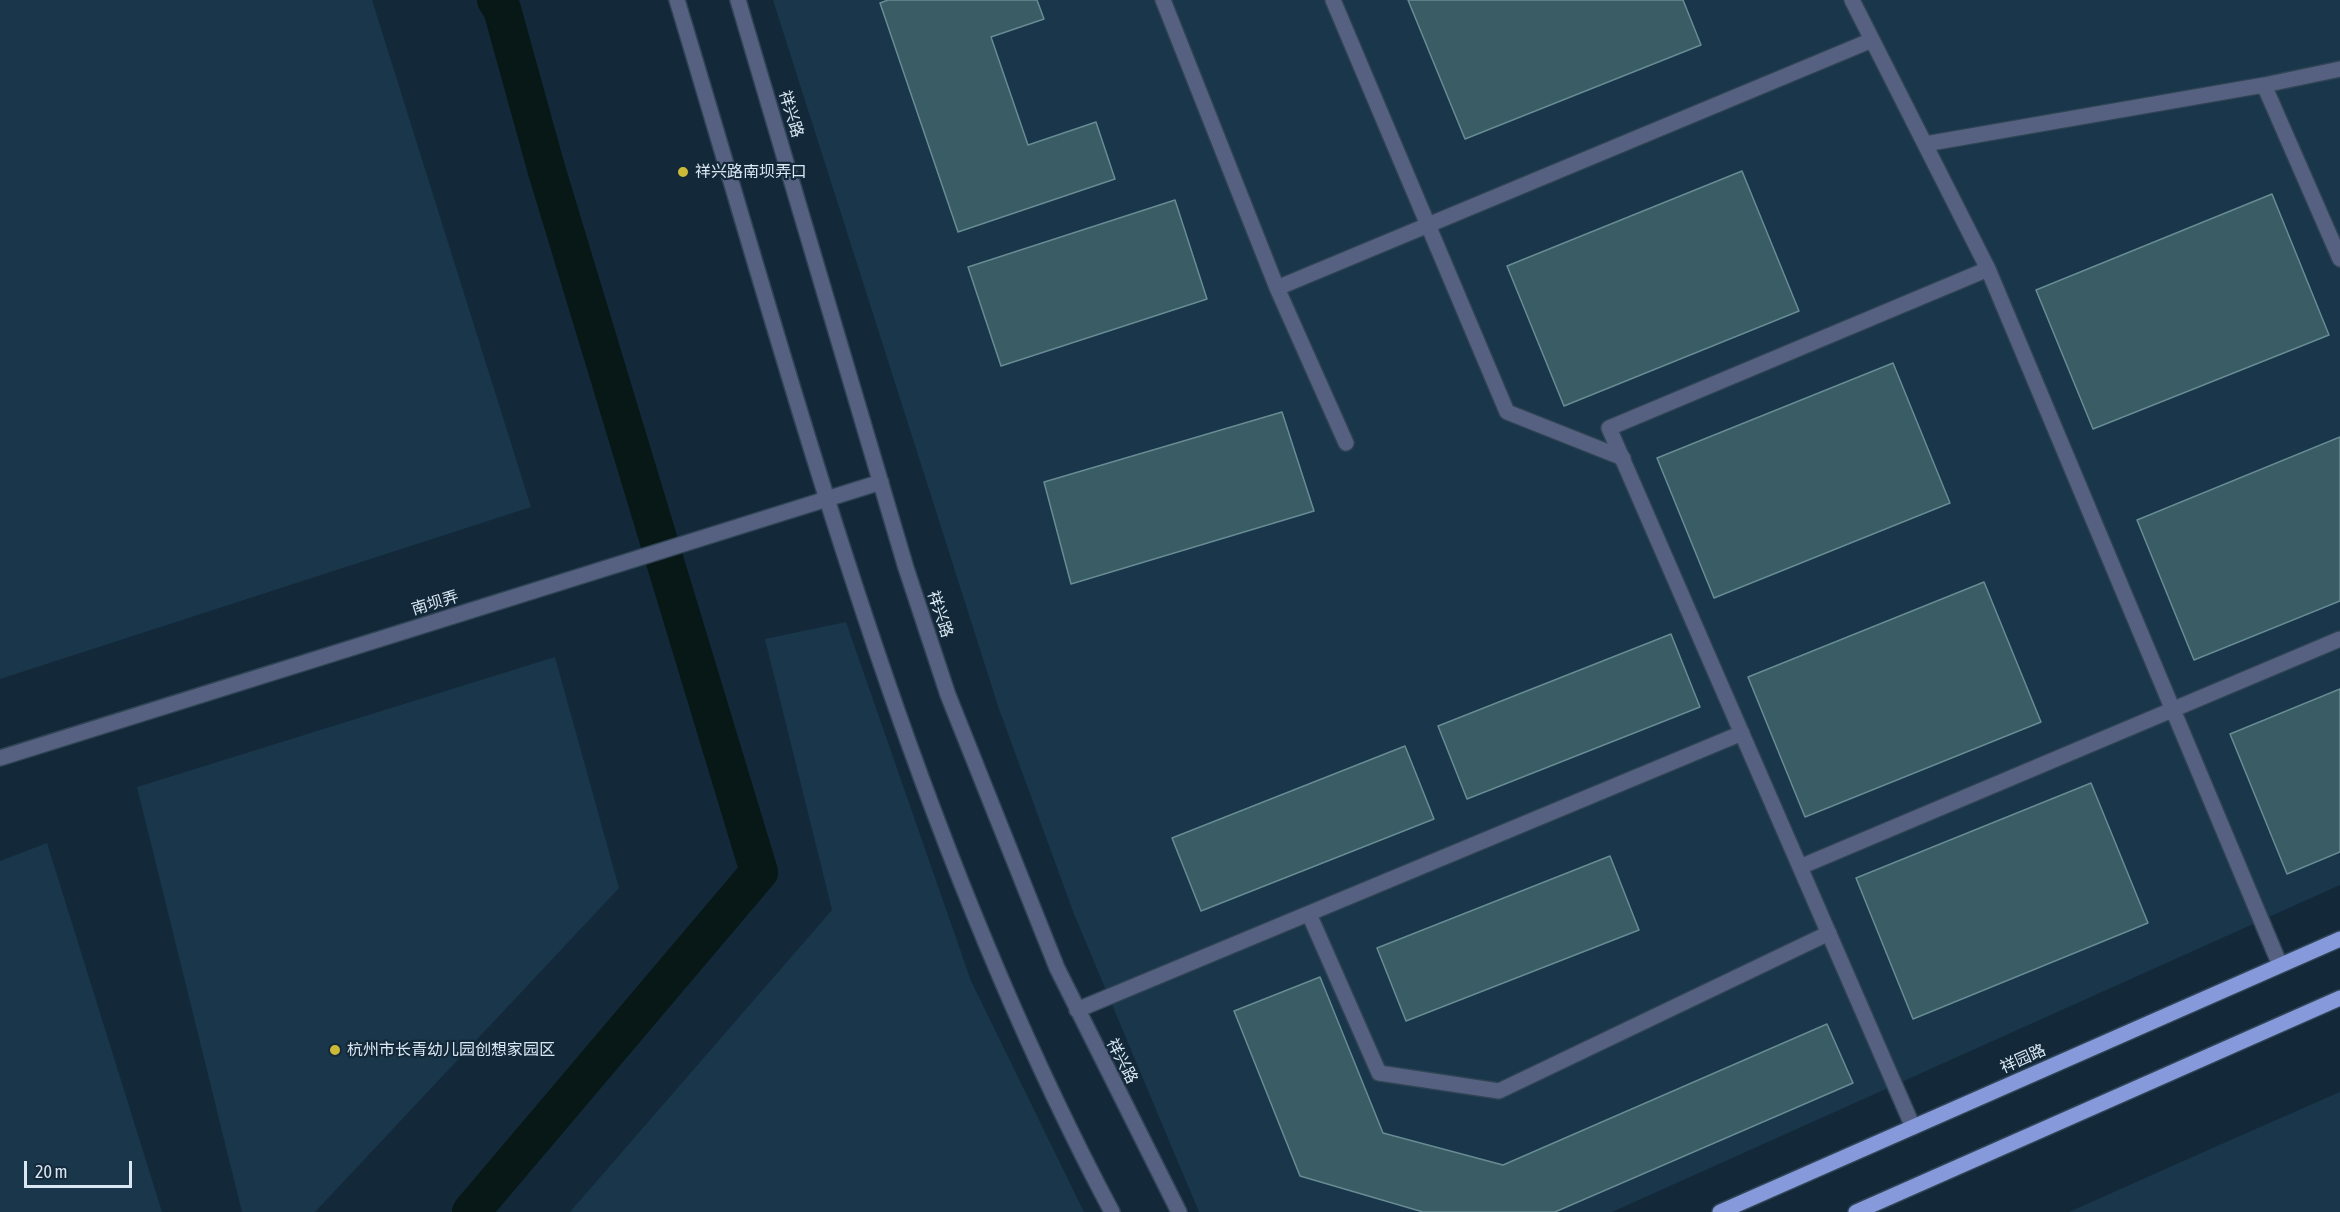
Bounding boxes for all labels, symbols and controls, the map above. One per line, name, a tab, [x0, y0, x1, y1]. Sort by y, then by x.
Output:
street label: 祥兴路	[775, 88, 807, 140]
place label: 祥兴路南坝弄口	[695, 162, 807, 182]
marker: 祥兴路南坝弄口	[676, 165, 690, 179]
street label: 南坝弄	[409, 587, 461, 619]
street label: 祥兴路	[923, 588, 957, 640]
street label: 祥兴路	[1103, 1035, 1141, 1087]
place label: 杭州市长青幼儿园创想家园区	[347, 1040, 555, 1060]
street label: 祥园路	[1997, 1040, 2049, 1078]
marker: 杭州市长青幼儿园创想家园区	[328, 1043, 342, 1057]
scale bar	[27, 1149, 135, 1187]
text: 20 m	[35, 1161, 67, 1182]

